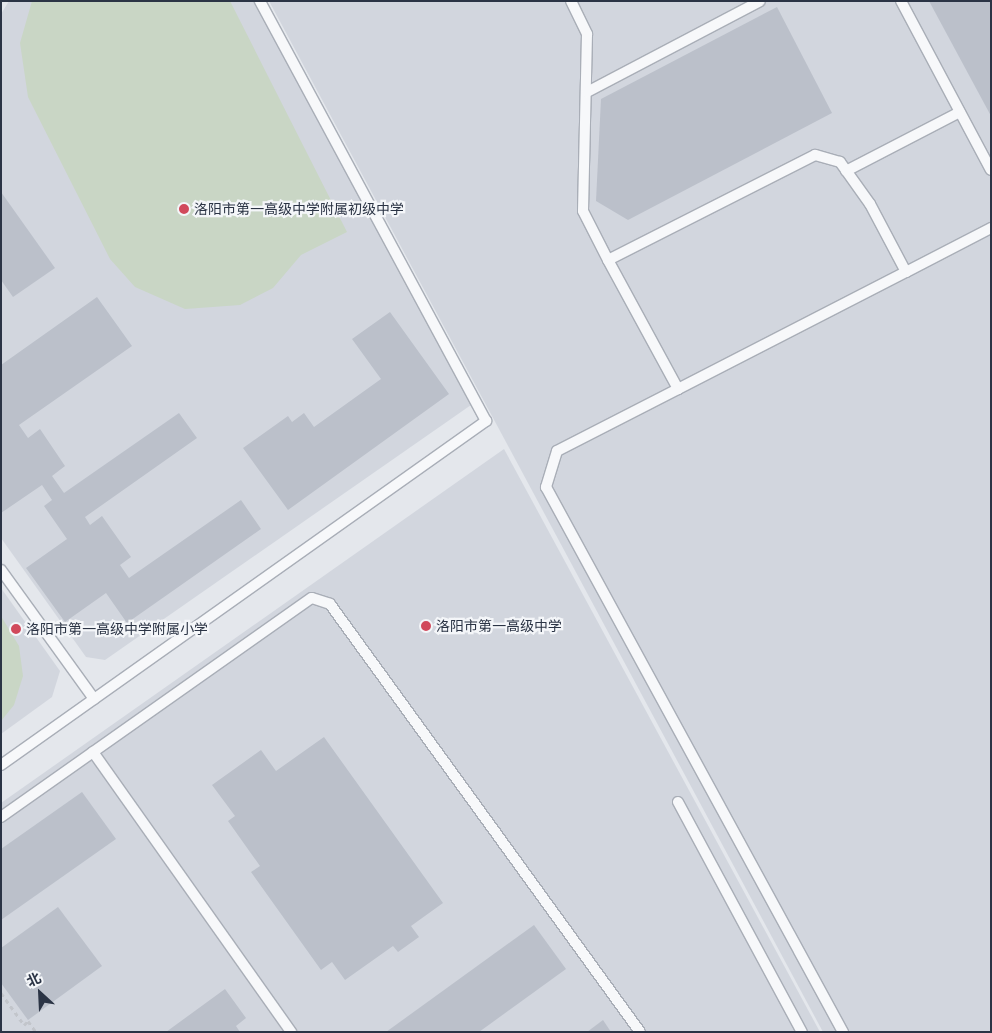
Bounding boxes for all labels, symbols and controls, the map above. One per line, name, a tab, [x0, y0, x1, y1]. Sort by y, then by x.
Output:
place label: 洛阳市第一高级中学附属初级中学	[194, 201, 404, 217]
marker: 洛阳市第一高级中学附属初级中学	[178, 203, 190, 215]
place label: 洛阳市第一高级中学	[436, 618, 562, 634]
marker: 洛阳市第一高级中学	[420, 620, 432, 632]
place label: 洛阳市第一高级中学附属小学	[26, 621, 208, 637]
marker: 洛阳市第一高级中学附属小学	[10, 623, 22, 635]
text: 北	[23, 967, 44, 991]
north arrow	[15, 968, 65, 1018]

